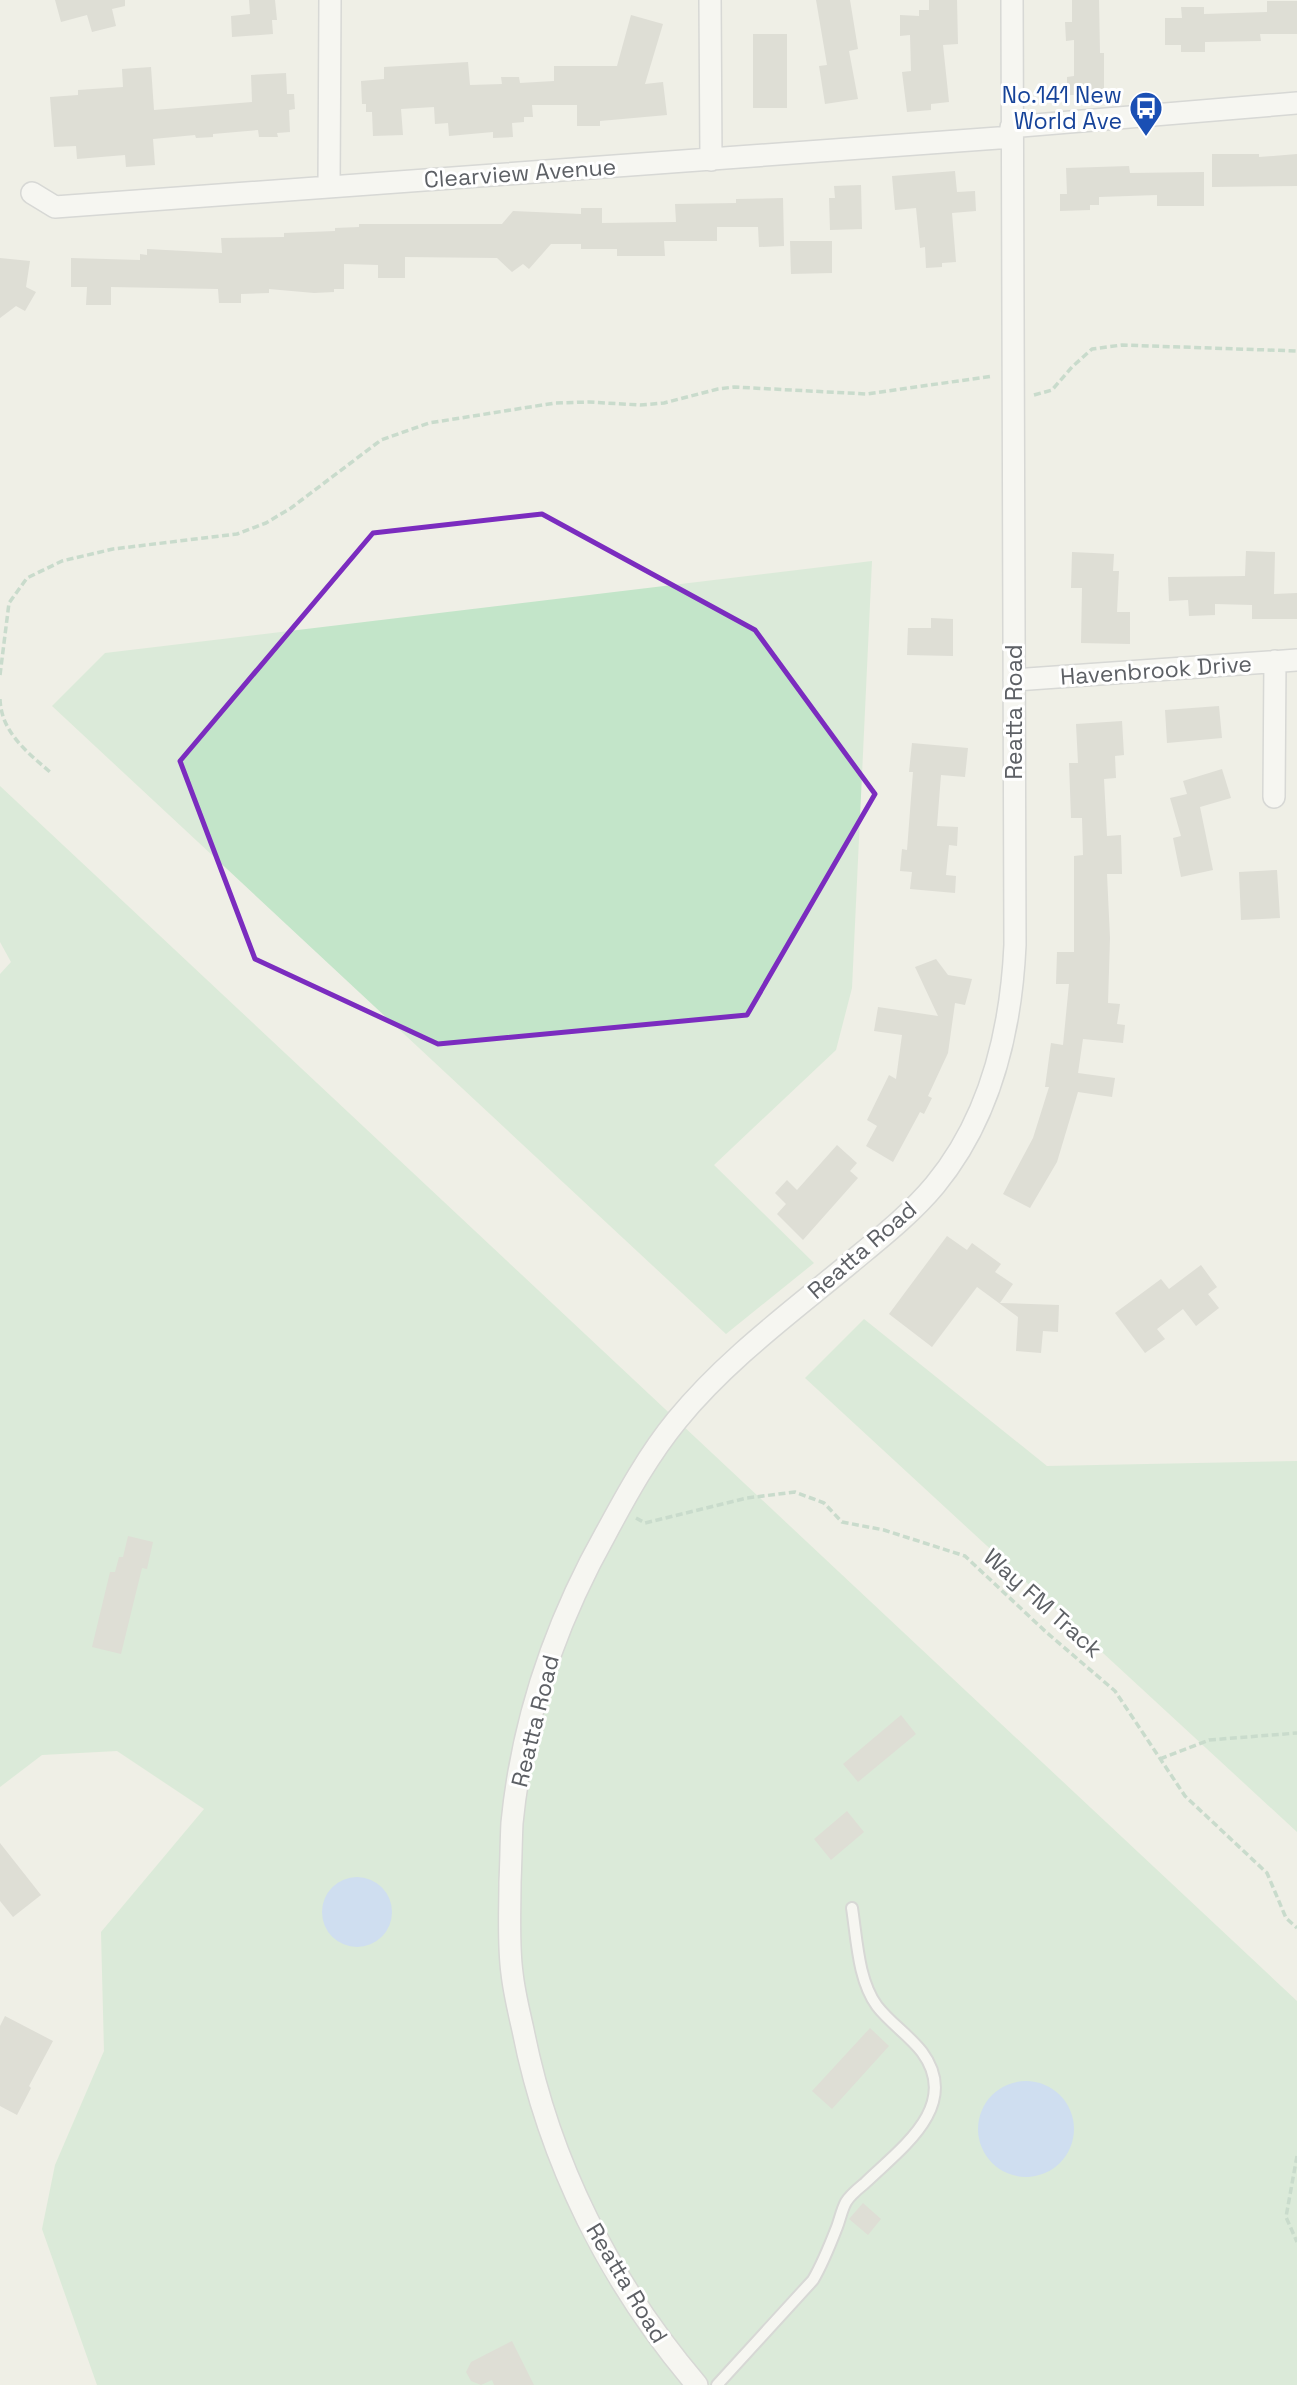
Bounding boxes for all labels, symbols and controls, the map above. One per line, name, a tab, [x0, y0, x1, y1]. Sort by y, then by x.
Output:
place label: No.141 New World Ave	[1002, 80, 1122, 136]
bus stop icon: No.141 New World Ave	[1127, 89, 1165, 138]
street label: Clearview Avenue	[423, 151, 617, 195]
street label: Reatta Road	[999, 645, 1029, 779]
street label: Havenbrook Drive	[1059, 648, 1253, 692]
street label: Reatta Road	[801, 1194, 923, 1306]
street label: Way FM Track	[977, 1542, 1109, 1664]
street label: Reatta Road	[504, 1652, 566, 1790]
street label: Reatta Road	[579, 2217, 675, 2349]

